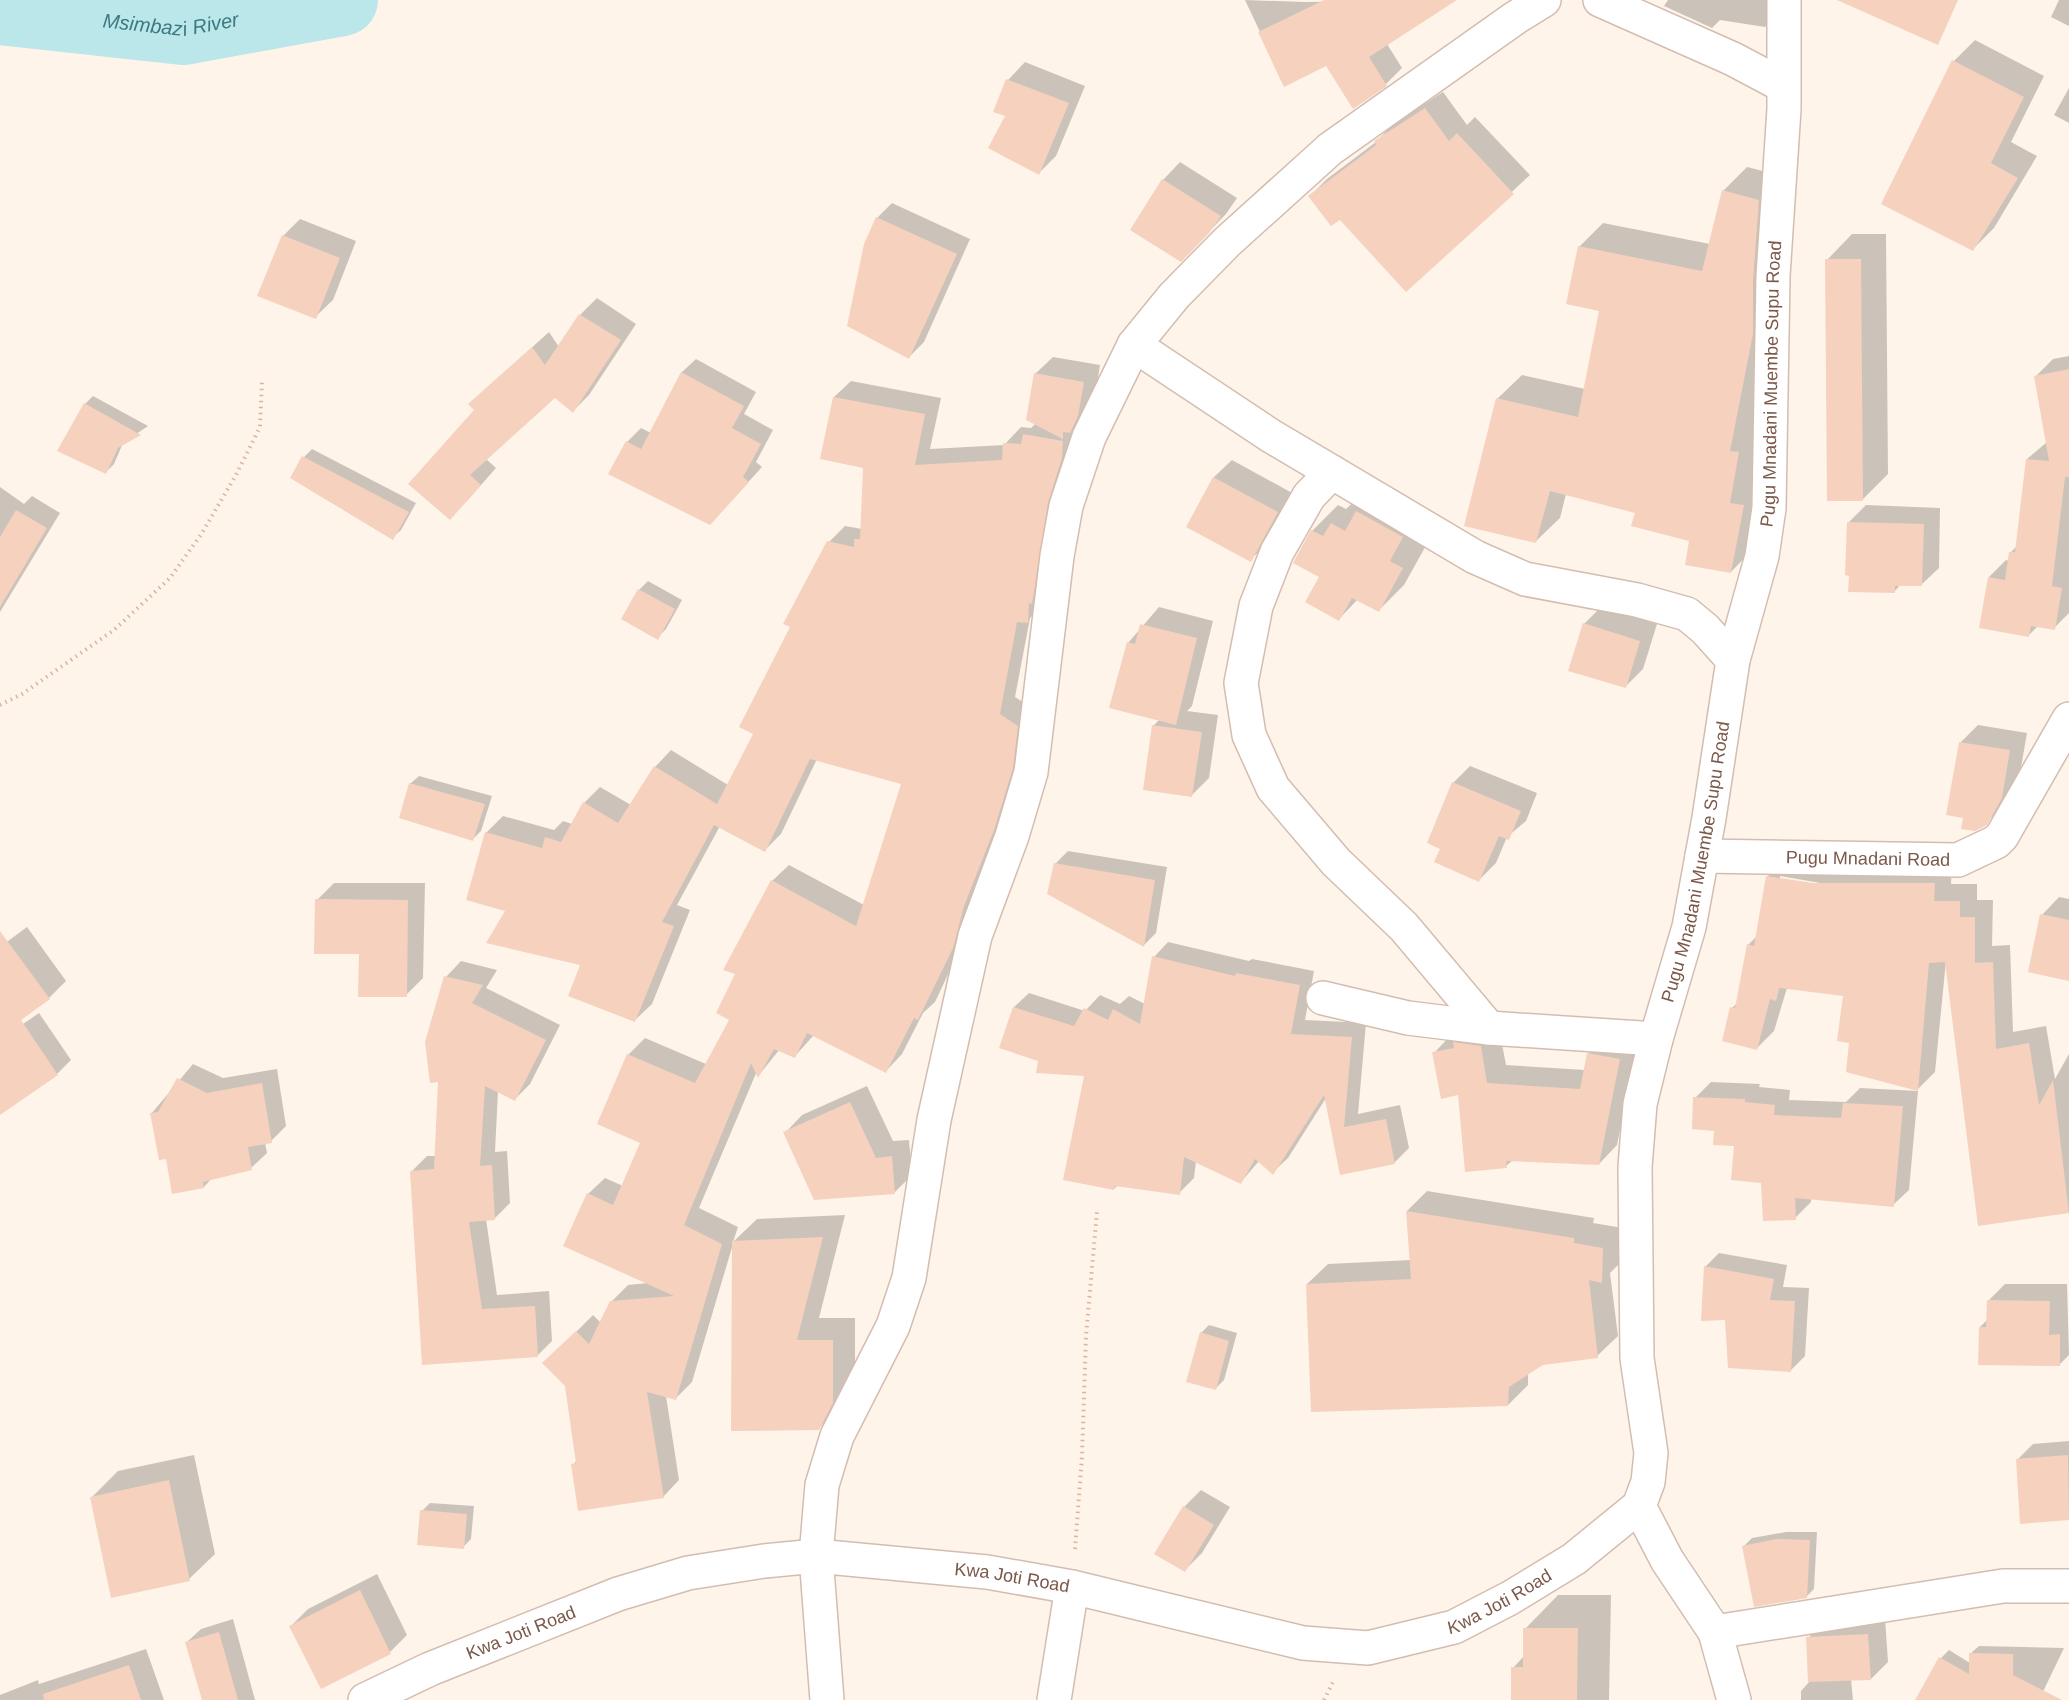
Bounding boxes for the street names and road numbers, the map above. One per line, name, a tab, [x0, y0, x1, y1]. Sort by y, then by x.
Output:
street label: Pugu Mnadani Muembe Supu Road	[1756, 240, 1785, 528]
street label: Pugu Mnadani Muembe Supu Road	[1657, 720, 1734, 1005]
street label: Pugu Mnadani Road	[1786, 847, 1950, 870]
street label: Kwa Joti Road	[954, 1559, 1071, 1596]
street label: Kwa Joti Road	[1446, 1565, 1555, 1638]
street label: Kwa Joti Road	[463, 1602, 579, 1663]

